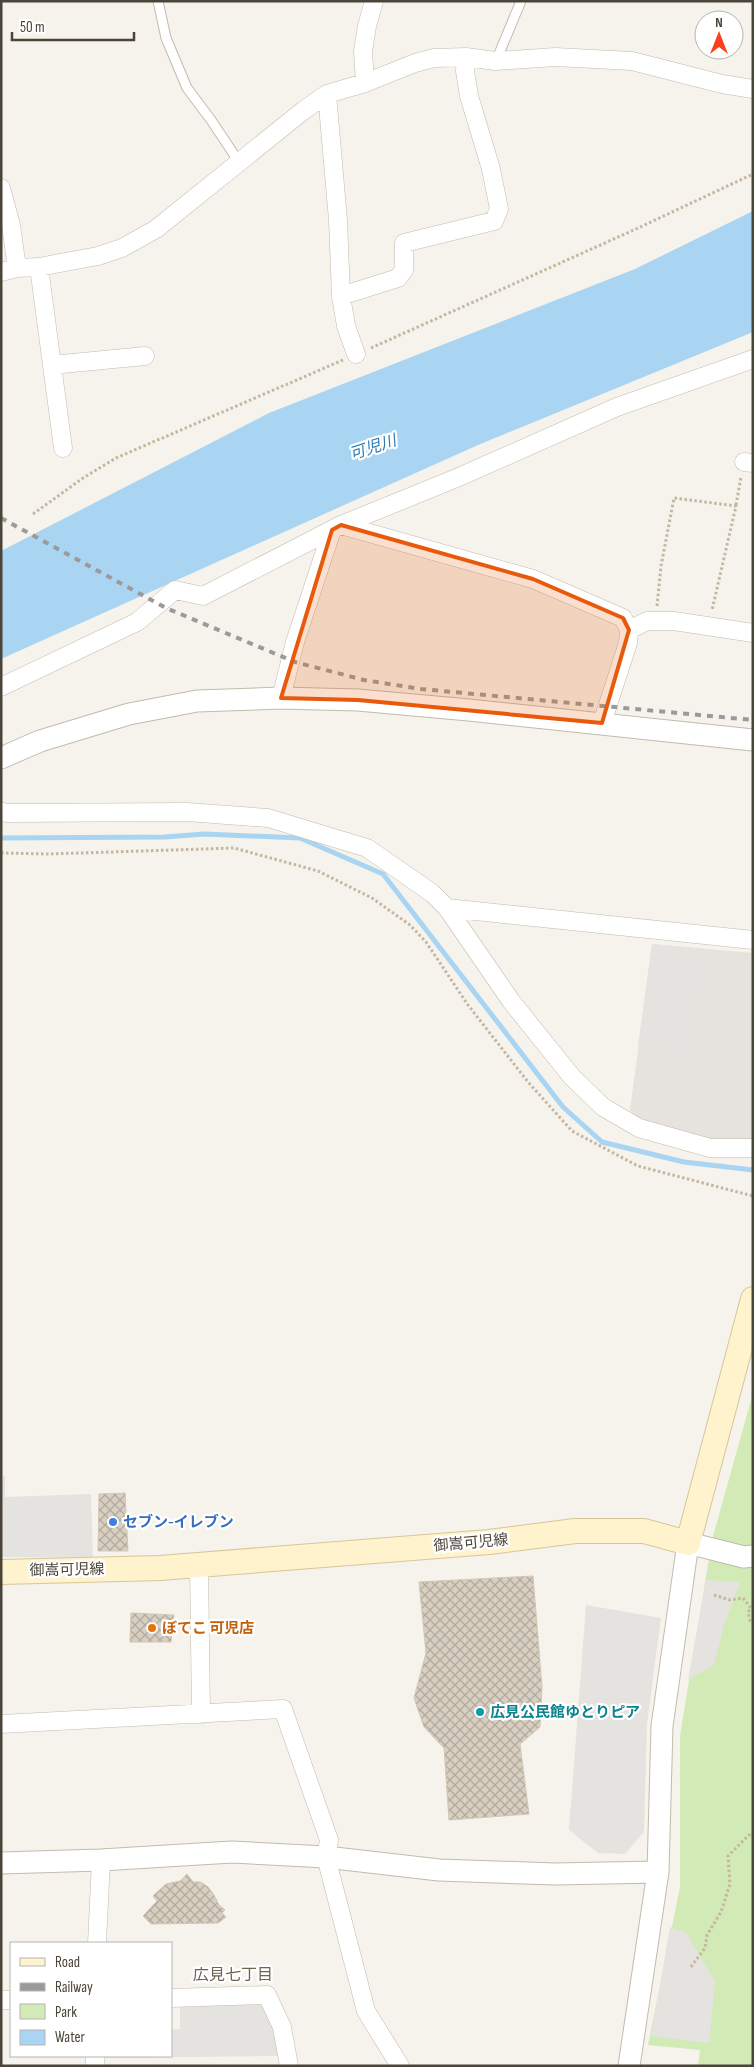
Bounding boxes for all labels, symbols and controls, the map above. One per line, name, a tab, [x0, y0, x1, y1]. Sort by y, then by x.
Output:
scale bar	[12, 10, 135, 42]
north arrow	[694, 10, 744, 60]
text: N	[715, 14, 723, 31]
text: 50 m	[20, 18, 45, 37]
water label: 可児川	[347, 431, 401, 464]
place label: セブン-イレブン	[123, 1513, 234, 1532]
marker: セブン-イレブン	[107, 1516, 119, 1528]
street label: 御嵩可児線	[433, 1530, 509, 1556]
street label: 御嵩可児線	[29, 1560, 105, 1580]
place label: ぼてこ 可児店	[162, 1619, 254, 1638]
marker: ぼてこ 可児店	[146, 1622, 158, 1634]
place label: 広見公民館ゆとりピア	[490, 1703, 640, 1722]
marker: 広見公民館ゆとりピア	[474, 1706, 486, 1718]
legend	[10, 1942, 172, 2057]
text: Road	[55, 1953, 80, 1972]
district label: 広見七丁目	[193, 1966, 273, 1985]
text: Railway	[55, 1978, 93, 1997]
text: Park	[55, 2003, 77, 2022]
text: Water	[55, 2028, 86, 2047]

